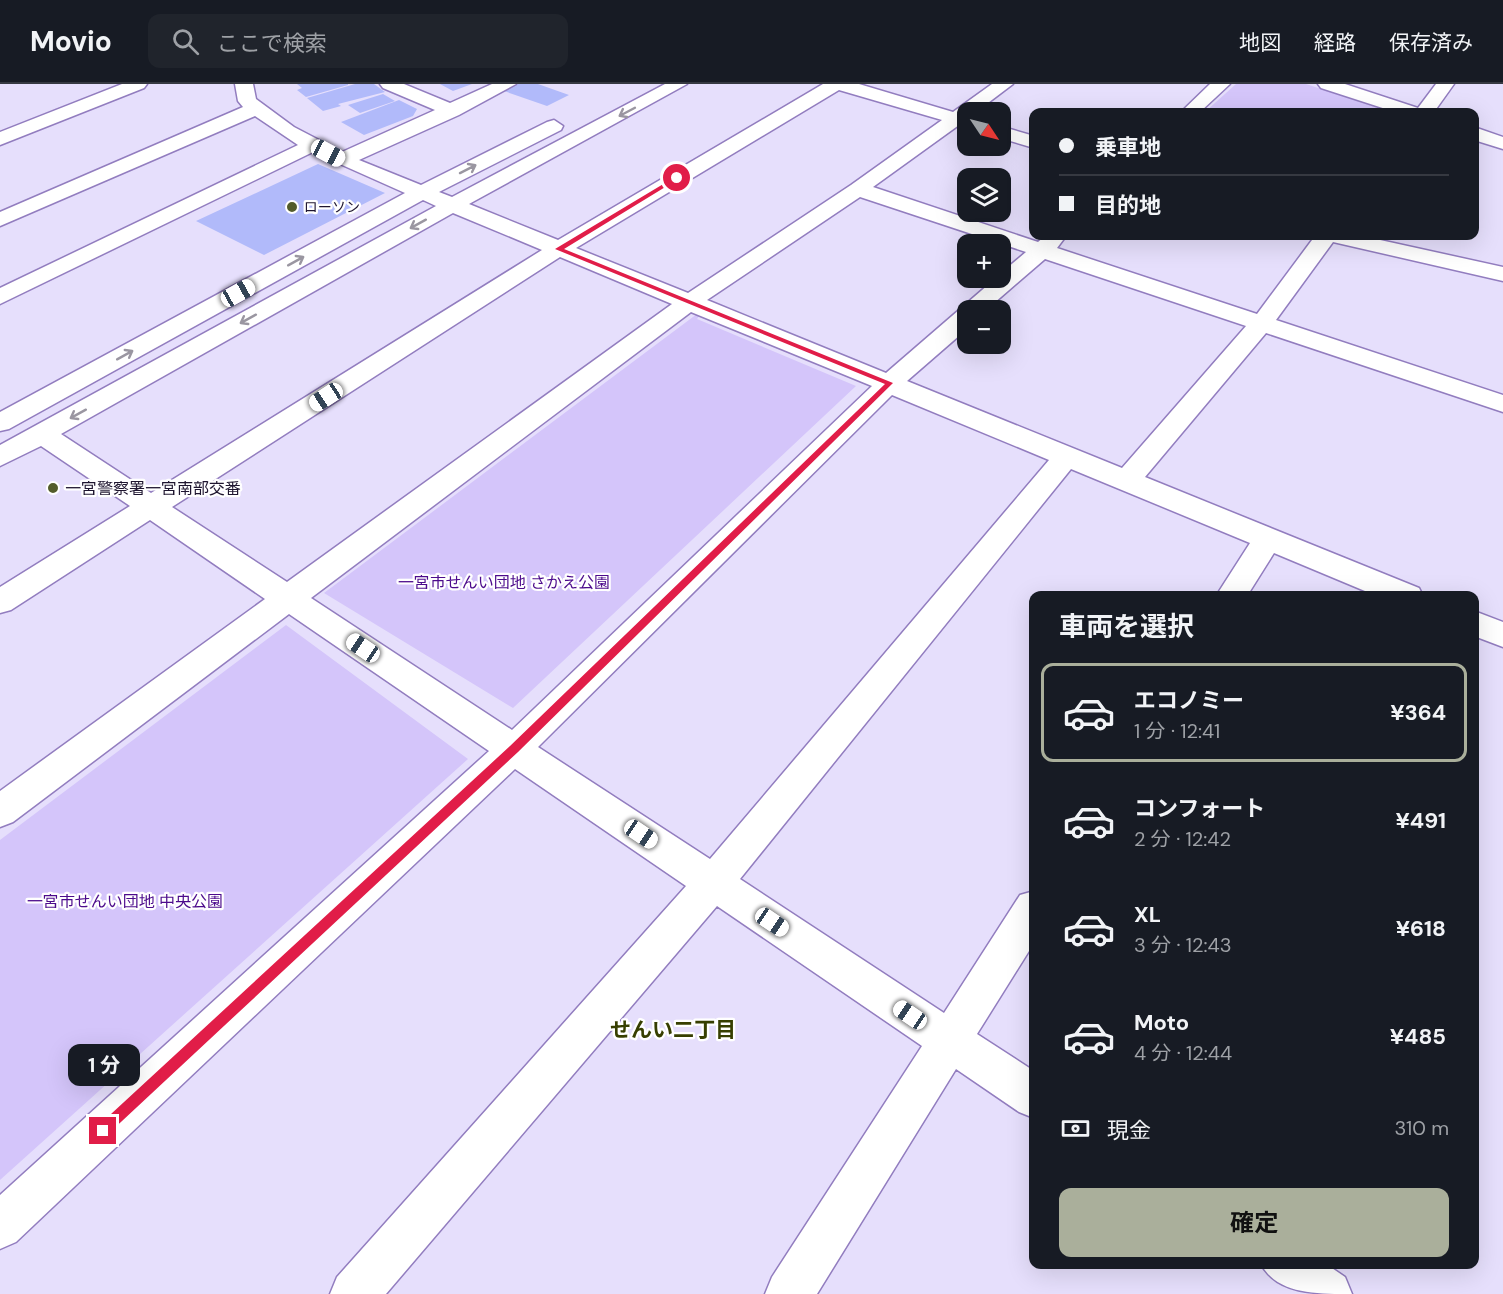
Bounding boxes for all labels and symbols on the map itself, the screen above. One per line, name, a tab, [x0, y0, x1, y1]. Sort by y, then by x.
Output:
north arrow	[957, 102, 1011, 156]
one-way arrow	[619, 106, 636, 118]
car	[308, 137, 348, 169]
one-way arrow	[459, 163, 477, 175]
route start	[663, 164, 690, 191]
place label: ローソン	[304, 198, 360, 216]
marker: ローソン	[285, 200, 299, 214]
one-way arrow	[410, 218, 427, 230]
one-way arrow	[288, 255, 305, 267]
car	[218, 276, 258, 310]
one-way arrow	[240, 313, 257, 325]
one-way arrow	[116, 349, 133, 361]
car	[306, 380, 346, 414]
one-way arrow	[69, 409, 87, 420]
place label: 一宮警察署一宮南部交番	[65, 478, 241, 499]
marker: 一宮警察署一宮南部交番	[46, 481, 60, 495]
park label: 一宮市せんい団地 さかえ公園	[398, 572, 610, 593]
car	[343, 630, 383, 666]
car	[621, 816, 661, 852]
park label: 一宮市せんい団地 中央公園	[27, 891, 223, 912]
car	[752, 904, 792, 940]
car	[890, 997, 930, 1033]
district label: せんい二丁目	[610, 1016, 736, 1044]
callout: 1 分	[67, 1044, 139, 1086]
route end	[89, 1117, 116, 1144]

